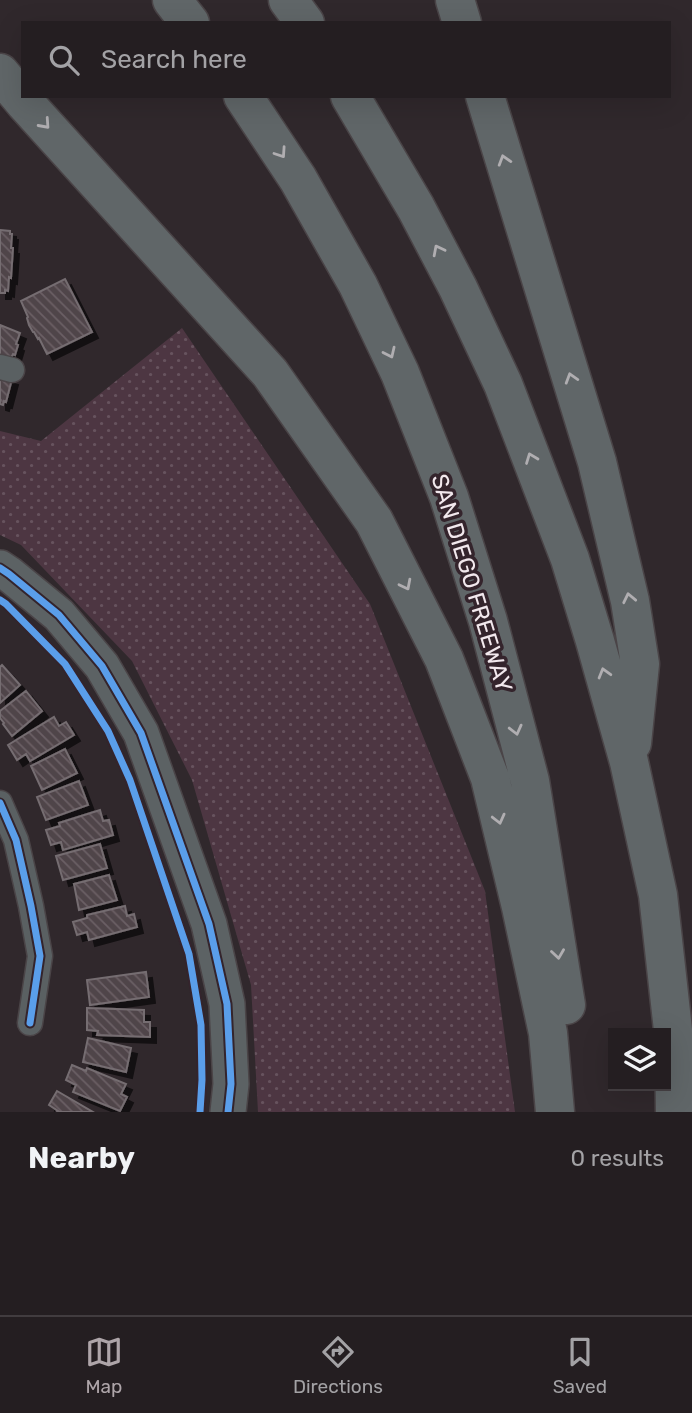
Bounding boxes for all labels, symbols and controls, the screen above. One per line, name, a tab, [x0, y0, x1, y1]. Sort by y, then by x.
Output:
search box	[21, 21, 671, 98]
icon: search	[45, 41, 83, 79]
text: Search here	[101, 44, 247, 75]
one-way arrow	[36, 116, 49, 129]
one-way arrow	[273, 145, 285, 158]
one-way arrow	[498, 155, 513, 167]
one-way arrow	[433, 245, 446, 258]
one-way arrow	[382, 345, 396, 358]
one-way arrow	[565, 372, 580, 384]
one-way arrow	[525, 452, 539, 464]
street label: SAN DIEGO FREEWAY	[425, 471, 519, 696]
one-way arrow	[398, 578, 412, 591]
one-way arrow	[623, 592, 638, 604]
one-way arrow	[598, 667, 613, 679]
one-way arrow	[508, 724, 523, 736]
one-way arrow	[491, 813, 506, 825]
one-way arrow	[550, 948, 565, 960]
map controls	[608, 1028, 671, 1091]
button: layers	[608, 1028, 671, 1091]
text: Nearby	[28, 1140, 135, 1176]
text: 0 results	[570, 1144, 664, 1172]
tab: Map	[85, 1333, 123, 1398]
tab: Directions	[293, 1333, 383, 1398]
tab: Saved	[553, 1333, 607, 1398]

